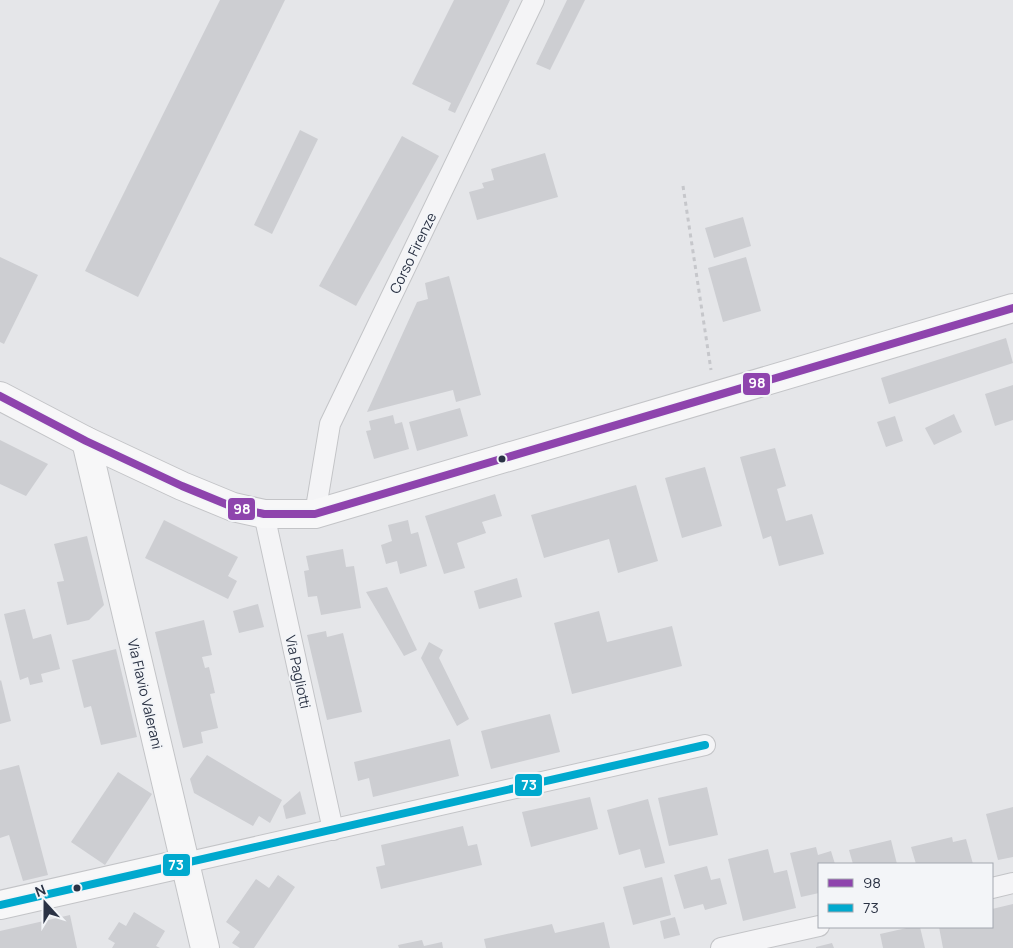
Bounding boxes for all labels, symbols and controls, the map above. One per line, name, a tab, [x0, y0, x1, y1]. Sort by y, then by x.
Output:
street label: Corso Firenze	[385, 209, 440, 297]
line badge: 98	[742, 372, 771, 396]
text: 98	[748, 373, 766, 392]
unlabelled marker	[497, 454, 507, 464]
line badge: 98	[227, 497, 256, 521]
text: 98	[233, 499, 251, 518]
street label: Via Pagliotti	[281, 633, 316, 710]
street label: Via Flavio Valerani	[124, 637, 167, 751]
line badge: 73	[514, 773, 543, 797]
text: 73	[521, 775, 537, 794]
line badge: 73	[162, 853, 191, 877]
text: 73	[168, 855, 184, 874]
legend	[818, 863, 993, 928]
text: 98	[863, 872, 881, 893]
north arrow	[20, 878, 70, 928]
text: N	[32, 880, 48, 901]
unlabelled marker	[72, 883, 82, 893]
text: 73	[863, 897, 879, 918]

